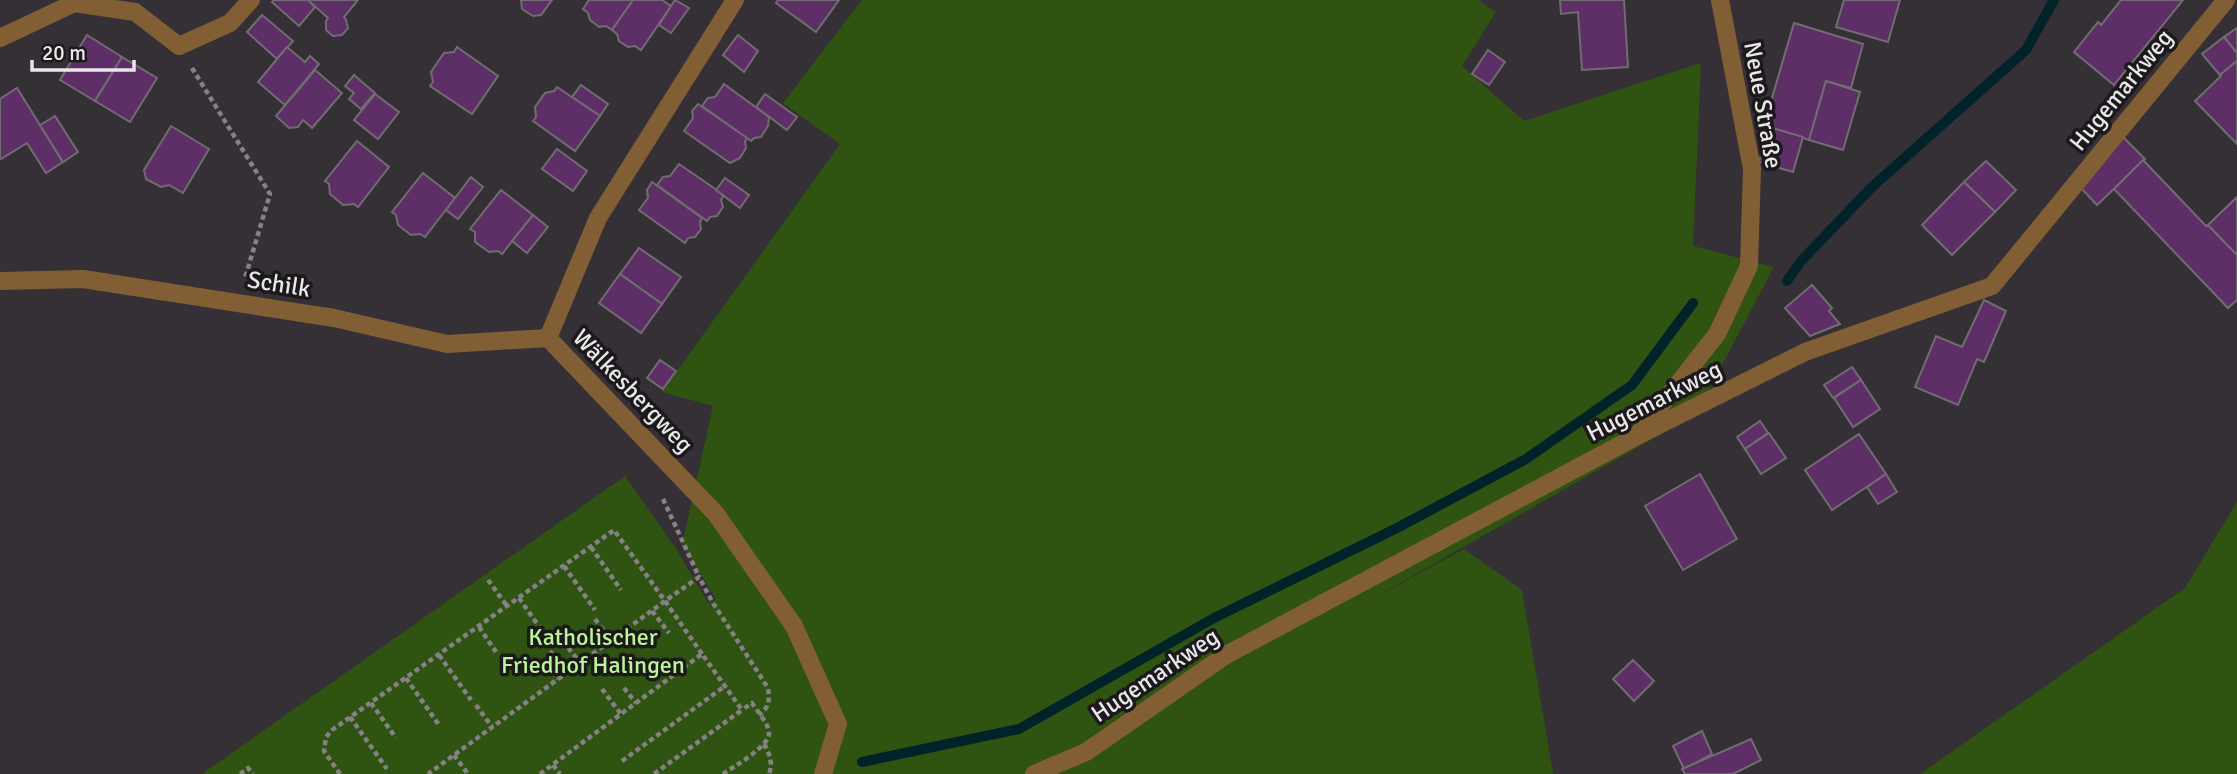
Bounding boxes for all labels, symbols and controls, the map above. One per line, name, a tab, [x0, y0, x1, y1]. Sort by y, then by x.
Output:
street label: Hugemarkweg	[2063, 23, 2179, 157]
scale bar	[32, 28, 133, 72]
street label: Neue Straße	[1737, 39, 1789, 171]
text: 20 m	[42, 40, 86, 66]
street label: Schilk	[245, 264, 313, 304]
street label: Wälkesbergweg	[566, 323, 700, 459]
street label: Hugemarkweg	[1581, 354, 1727, 448]
street label: Hugemarkweg	[1085, 621, 1225, 729]
park label: Katholischer Friedhof Halingen	[501, 622, 685, 680]

